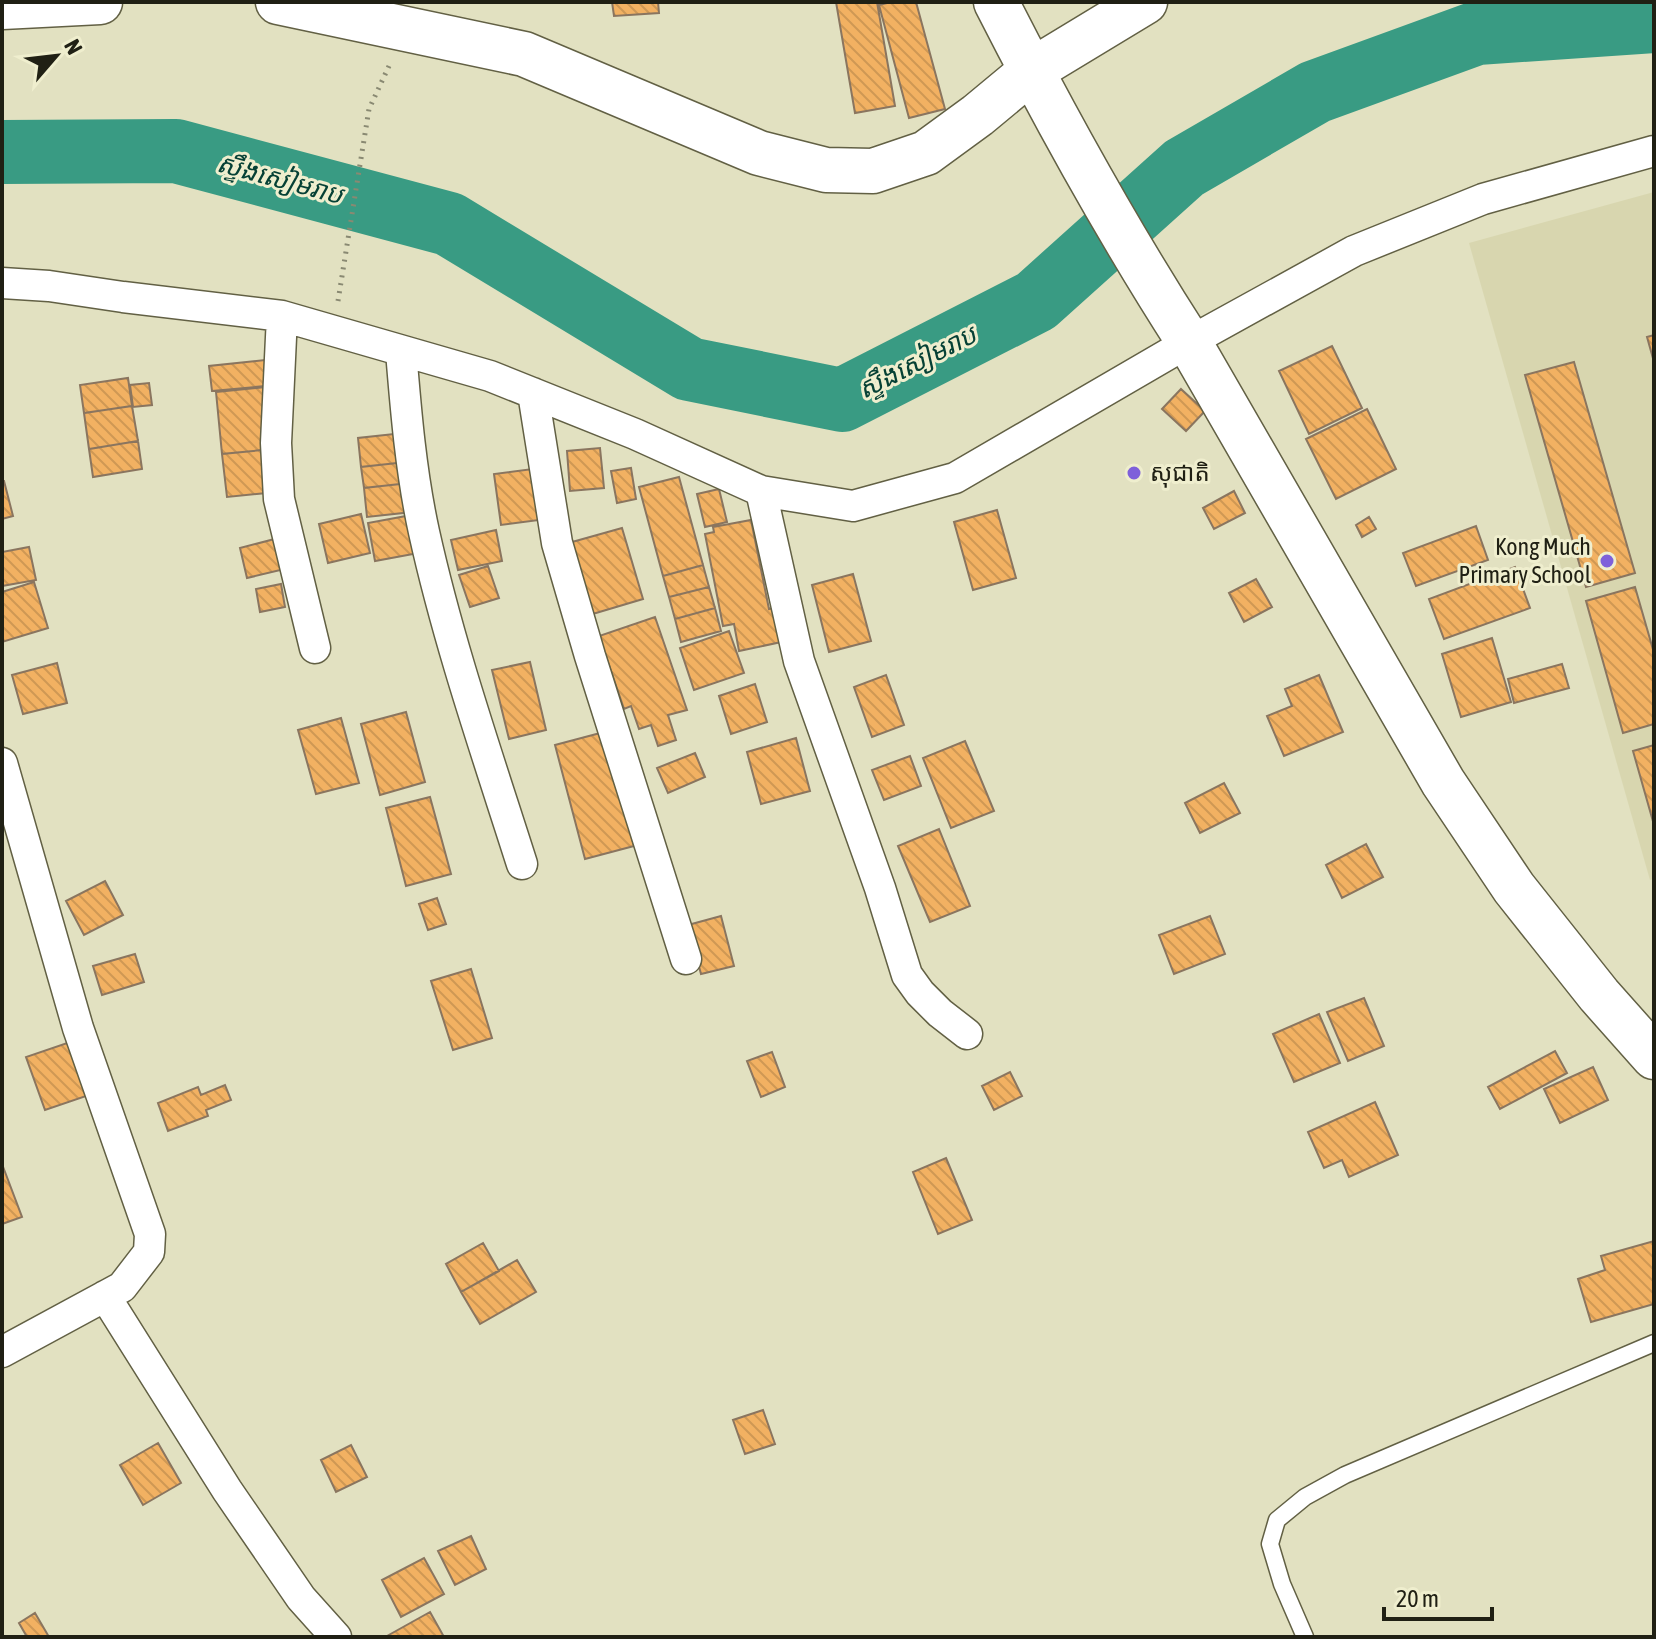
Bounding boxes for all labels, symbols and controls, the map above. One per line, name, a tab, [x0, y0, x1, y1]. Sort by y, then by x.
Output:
north arrow	[16, 16, 96, 96]
text: N	[59, 35, 88, 58]
water label: ស្ទឹងសៀមរាប	[213, 146, 349, 212]
water label: ស្ទឹងសៀមរាប	[852, 316, 984, 406]
place label: សុជាតិ	[1150, 459, 1210, 488]
marker: សុជាតិ	[1125, 464, 1143, 482]
place label: Kong Much Primary School	[1458, 533, 1592, 588]
marker: Kong Much Primary School	[1598, 552, 1616, 570]
scale bar	[1384, 1571, 1492, 1621]
text: 20 m	[1396, 1585, 1439, 1612]

